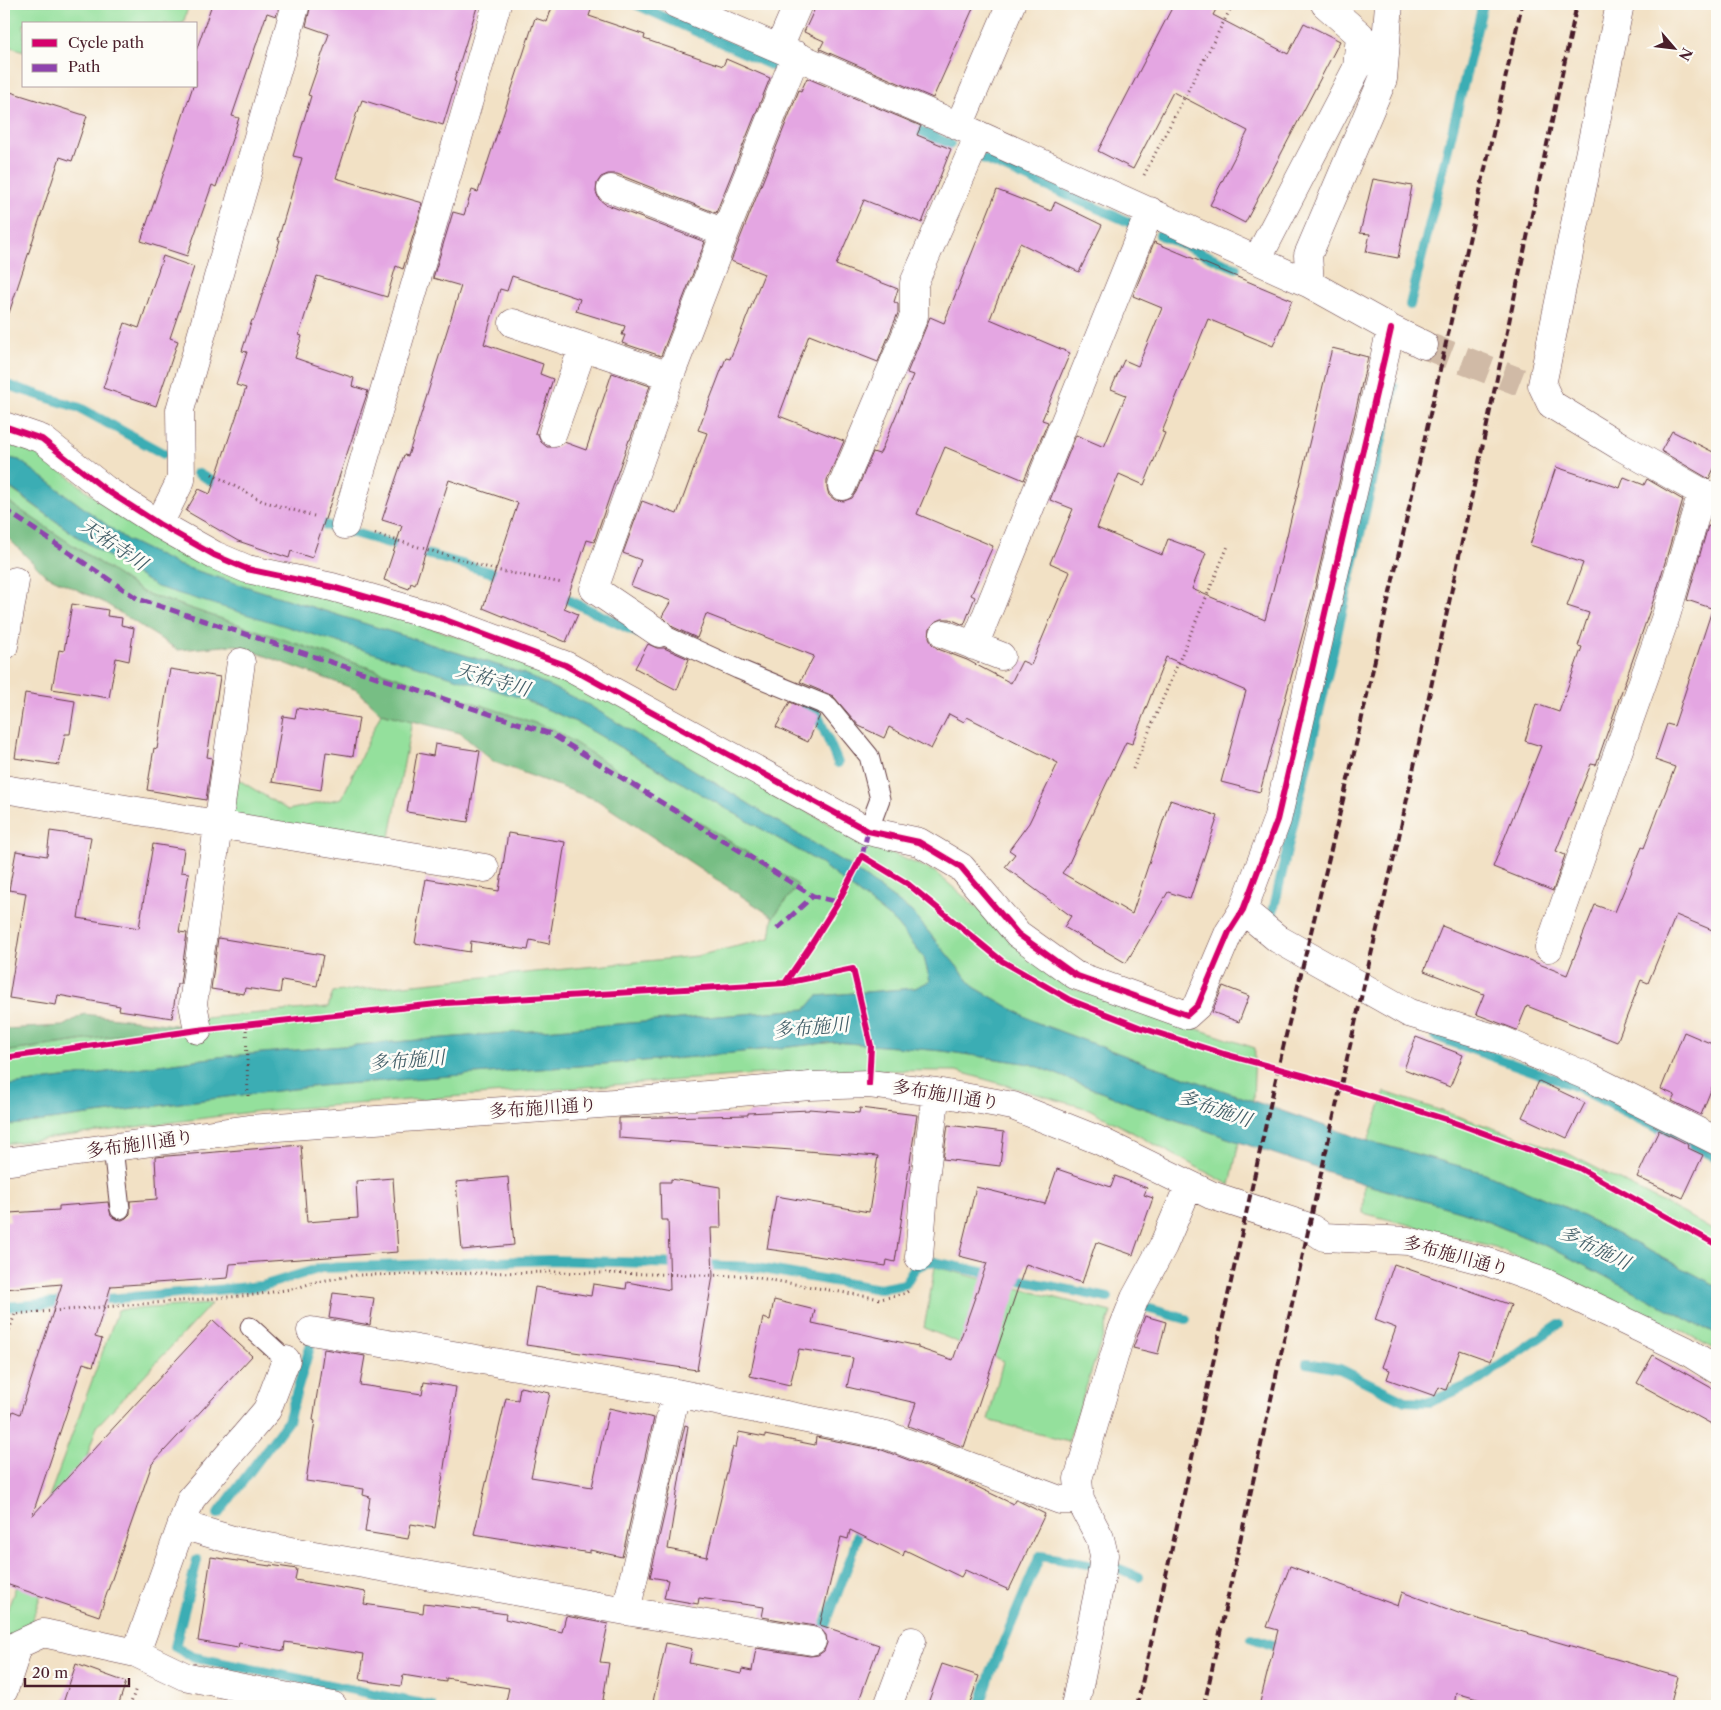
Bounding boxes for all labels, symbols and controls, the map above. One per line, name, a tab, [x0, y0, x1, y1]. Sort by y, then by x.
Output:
legend	[22, 22, 198, 88]
north arrow	[1648, 22, 1698, 72]
text: Cycle path	[68, 33, 145, 52]
text: N	[1675, 45, 1696, 64]
text: Path	[68, 57, 101, 76]
water label: 天祐寺川	[76, 514, 153, 576]
water label: 天祐寺川	[453, 658, 534, 702]
water label: 多布施川	[772, 1013, 852, 1042]
water label: 多布施川	[368, 1046, 448, 1075]
street label: 多布施川通り	[891, 1076, 1001, 1114]
water label: 多布施川	[1175, 1085, 1256, 1132]
street label: 多布施川通り	[488, 1093, 598, 1123]
street label: 多布施川通り	[85, 1126, 195, 1162]
water label: 多布施川	[1556, 1220, 1636, 1275]
street label: 多布施川通り	[1401, 1231, 1511, 1281]
scale bar	[25, 1655, 129, 1687]
text: 20 m	[32, 1663, 68, 1682]

